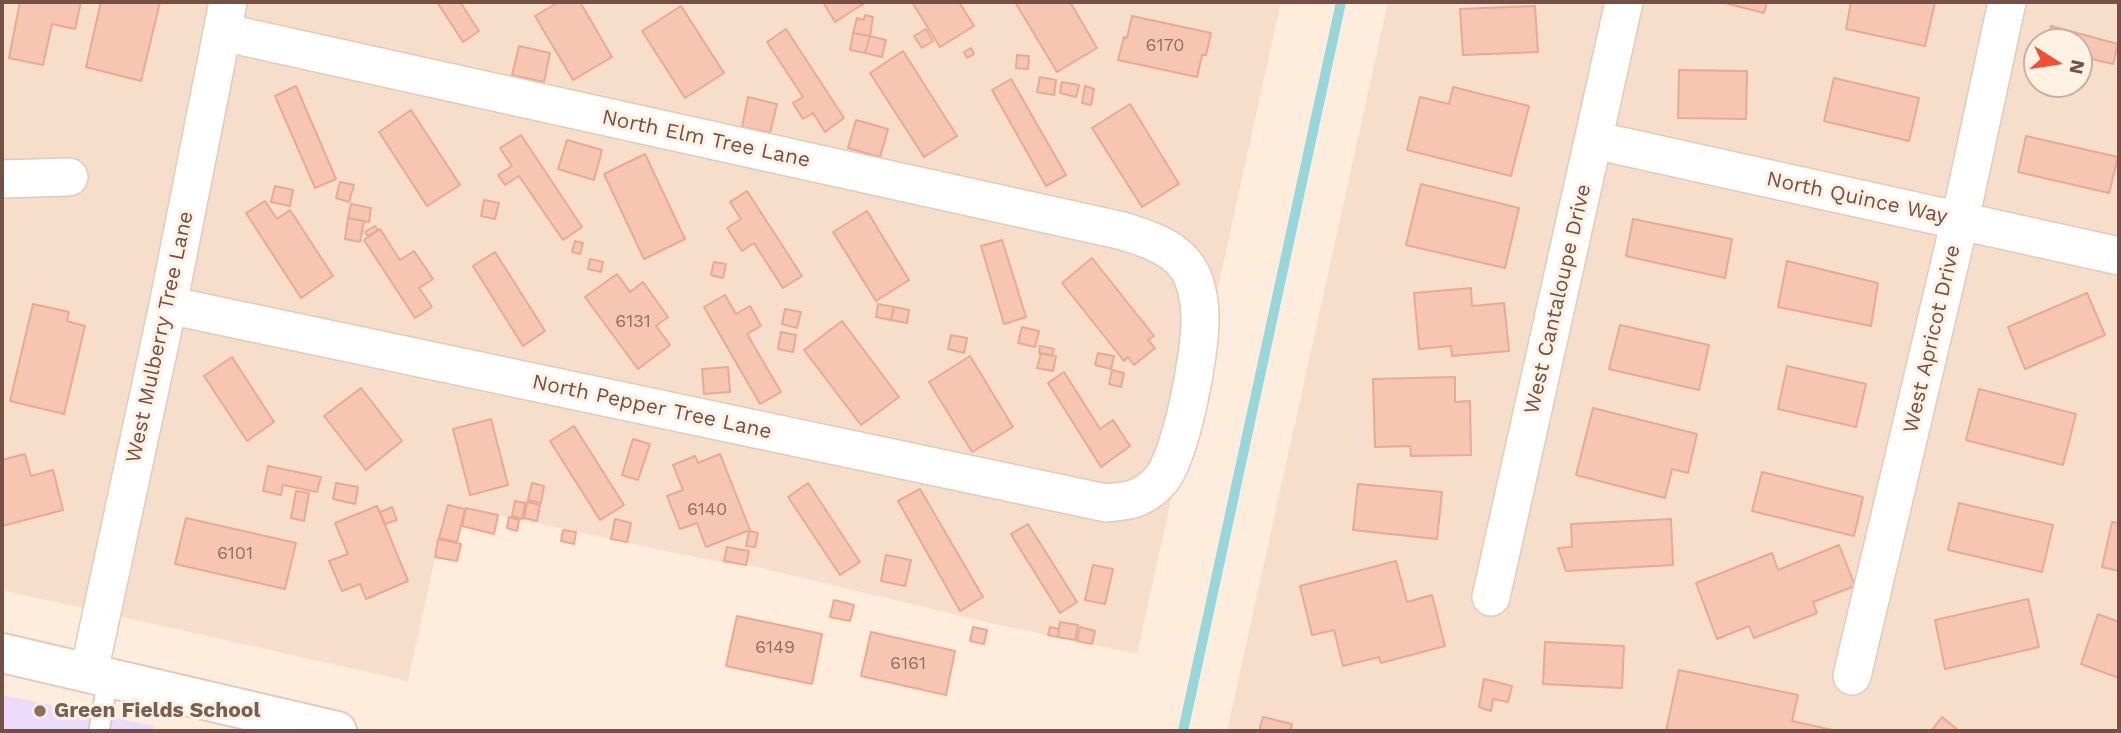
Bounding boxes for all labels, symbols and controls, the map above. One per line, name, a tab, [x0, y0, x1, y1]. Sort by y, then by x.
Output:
north arrow	[2023, 28, 2093, 98]
house number: 6170	[1146, 35, 1184, 57]
text: N	[2064, 58, 2090, 76]
street label: North Elm Tree Lane	[600, 105, 812, 173]
street label: North Quince Way	[1764, 166, 1950, 230]
street label: West Cantaloupe Drive	[1519, 182, 1597, 416]
street label: West Mulberry Tree Lane	[121, 209, 199, 465]
street label: West Apricot Drive	[1898, 243, 1966, 435]
house number: 6131	[615, 311, 651, 333]
street label: North Pepper Tree Lane	[530, 369, 774, 445]
house number: 6140	[687, 499, 727, 521]
house number: 6101	[217, 543, 253, 565]
house number: 6149	[755, 637, 795, 659]
house number: 6161	[890, 653, 926, 675]
place label: Green Fields School	[54, 698, 260, 724]
marker: Green Fields School	[32, 703, 48, 719]

